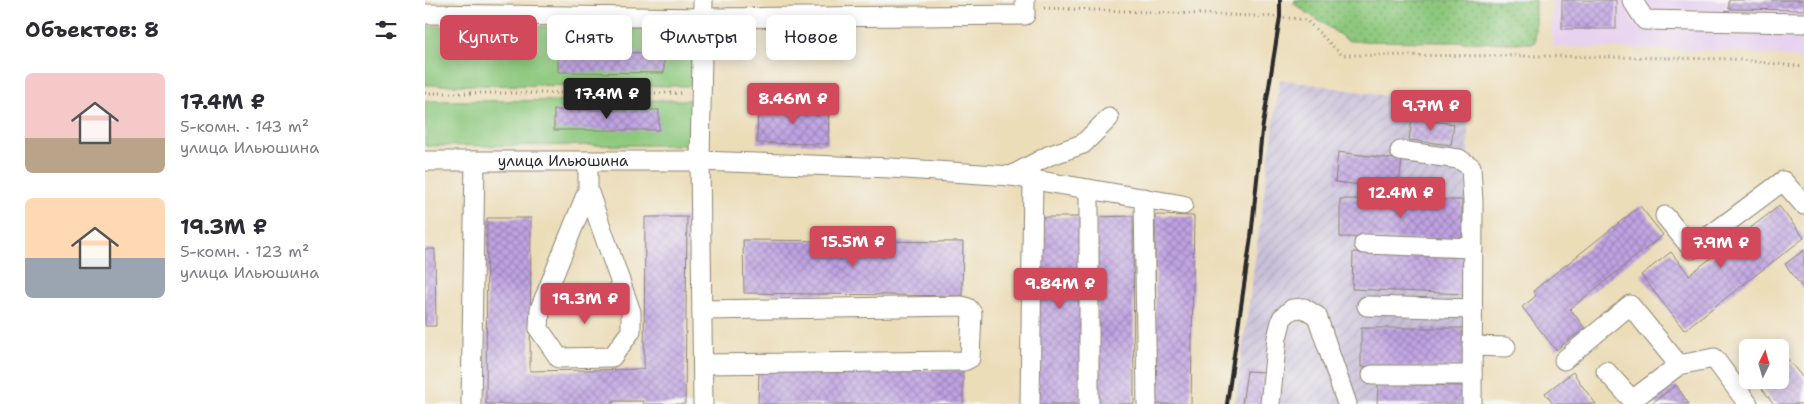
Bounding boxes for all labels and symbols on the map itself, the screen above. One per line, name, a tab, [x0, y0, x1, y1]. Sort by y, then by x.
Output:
pin: 17.4M ₽	[561, 78, 653, 120]
pin: 8.46M ₽	[747, 82, 839, 125]
pin: 9.7M ₽	[1390, 90, 1472, 132]
street label: улица Ильюшина	[498, 151, 629, 171]
pin: 12.4M ₽	[1355, 176, 1447, 219]
pin: 15.5M ₽	[807, 226, 899, 268]
pin: 7.9M ₽	[1680, 226, 1762, 269]
pin: 9.84M ₽	[1014, 268, 1106, 310]
pin: 19.3M ₽	[539, 282, 631, 325]
north arrow	[1739, 339, 1789, 389]

